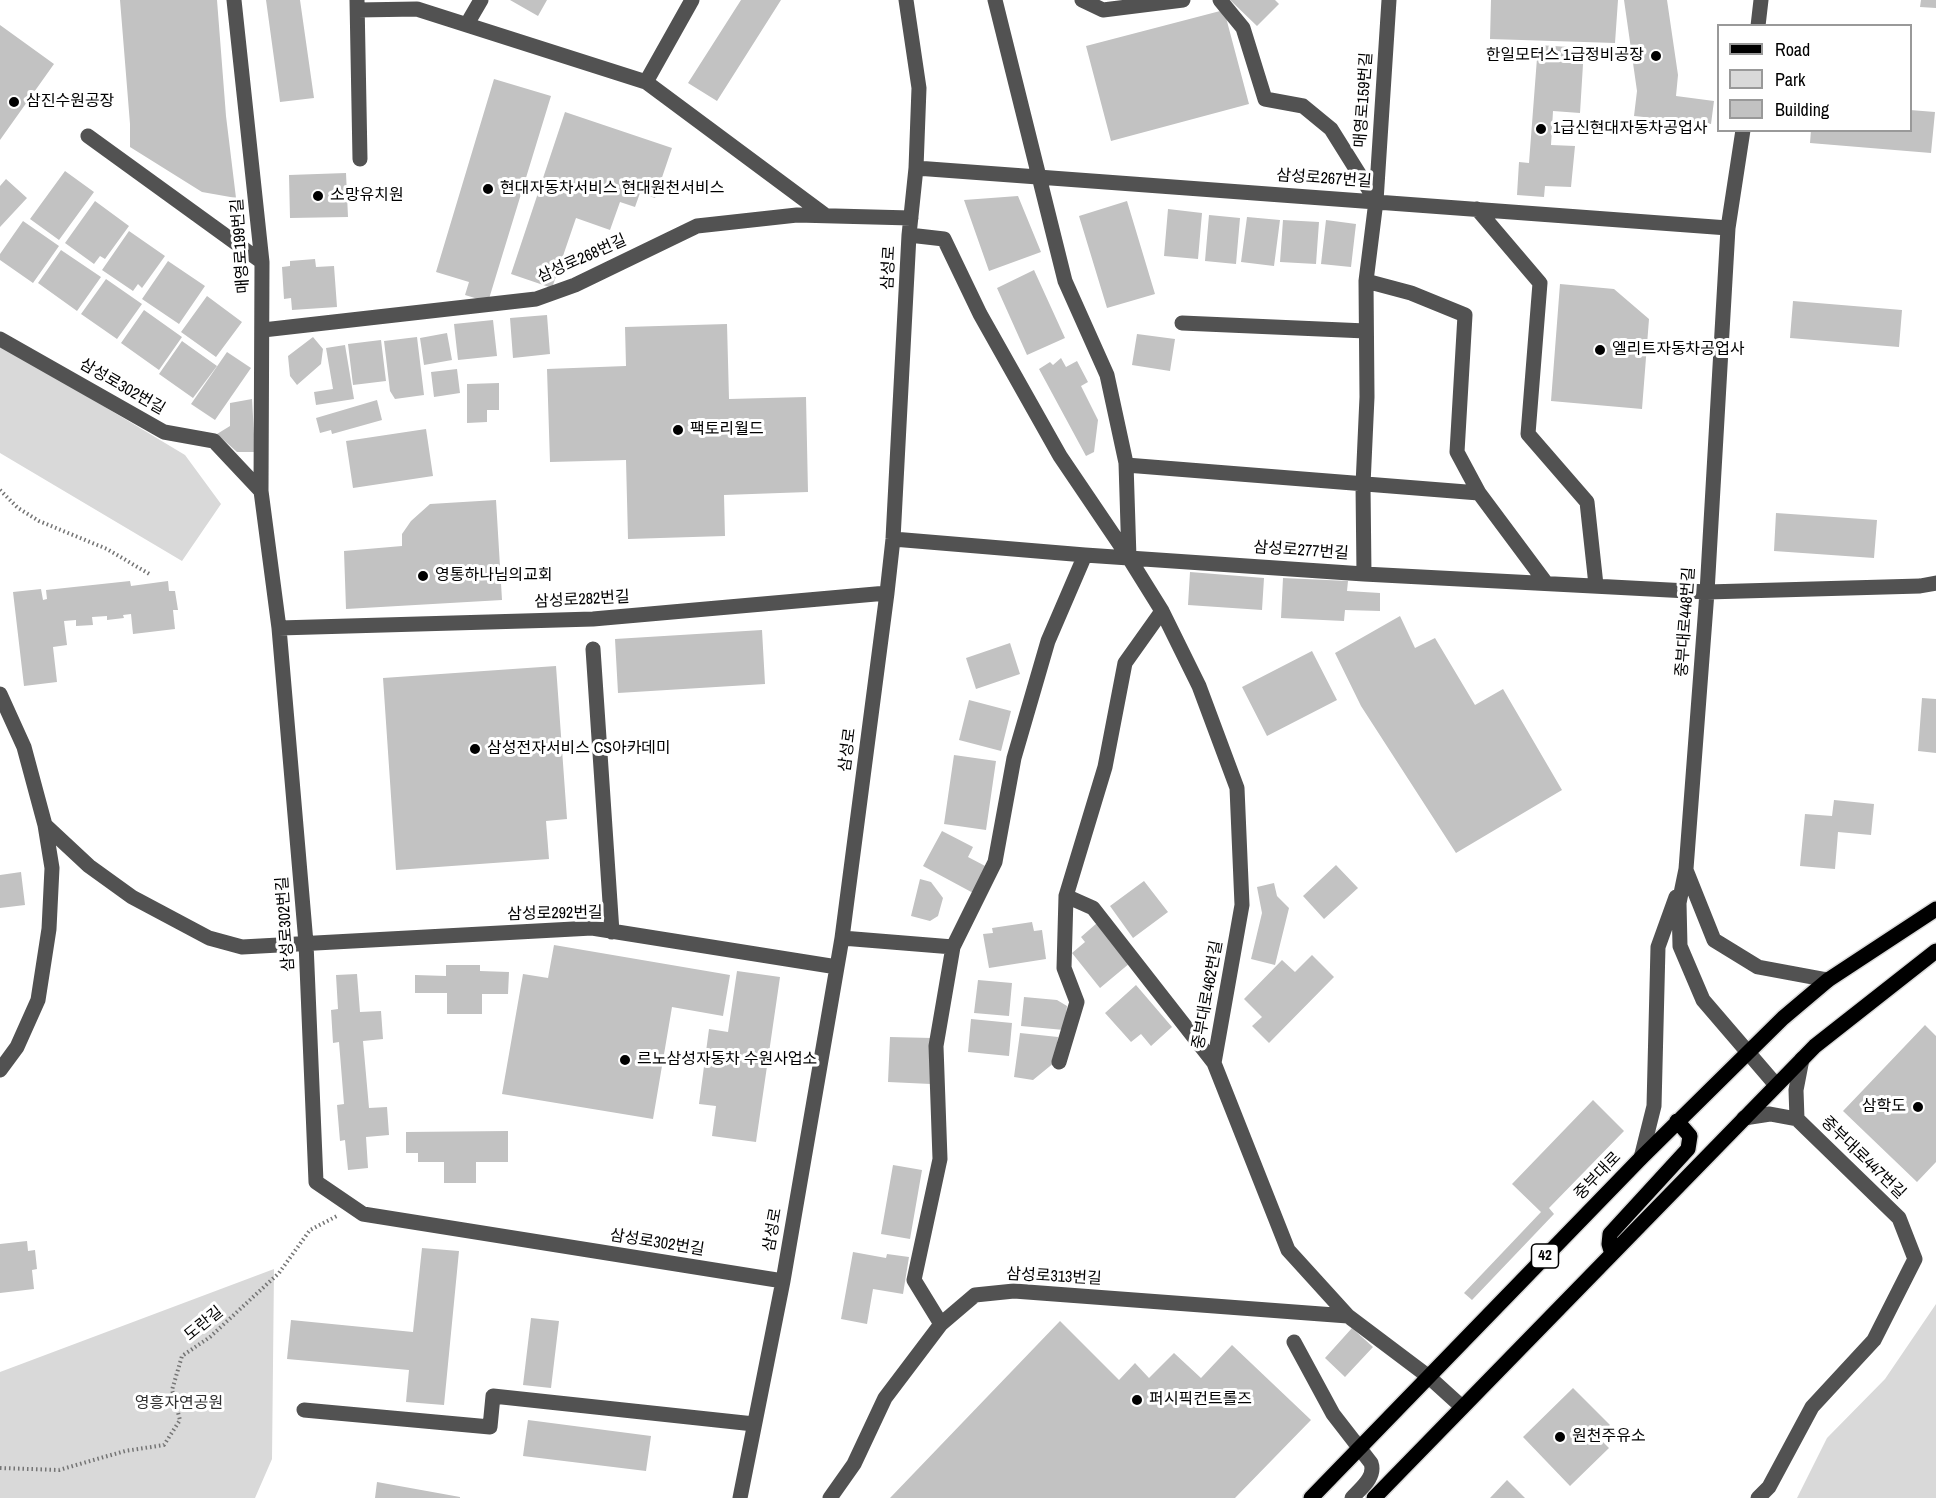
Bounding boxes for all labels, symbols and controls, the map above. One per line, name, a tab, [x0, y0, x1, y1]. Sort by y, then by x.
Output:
legend	[1717, 24, 1912, 132]
text: Road	[1775, 37, 1810, 62]
place label: 한일모터스 1급정비공장	[1486, 46, 1644, 66]
marker: 한일모터스 1급정비공장	[1649, 49, 1663, 63]
street label: 매영로159번길	[1351, 52, 1377, 148]
text: Park	[1775, 67, 1805, 92]
place label: 삼진수원공장	[26, 92, 114, 112]
marker: 삼진수원공장	[7, 95, 21, 109]
text: Building	[1775, 97, 1829, 122]
place label: 1급신현대자동차공업사	[1553, 119, 1707, 139]
marker: 1급신현대자동차공업사	[1534, 122, 1548, 136]
street label: 삼성로267번길	[1276, 166, 1372, 192]
place label: 현대자동차서비스 현대원천서비스	[500, 179, 724, 199]
marker: 현대자동차서비스 현대원천서비스	[481, 182, 495, 196]
place label: 소망유치원	[330, 186, 404, 206]
marker: 소망유치원	[311, 189, 325, 203]
street label: 매영로199번길	[228, 198, 254, 294]
street label: 삼성로268번길	[534, 231, 630, 287]
street label: 삼성로	[878, 245, 900, 291]
place label: 엘리트자동차공업사	[1612, 340, 1744, 360]
marker: 엘리트자동차공업사	[1593, 343, 1607, 357]
street label: 삼성로302번길	[76, 355, 168, 419]
place label: 팩토리월드	[690, 420, 764, 440]
marker: 팩토리월드	[671, 423, 685, 437]
street label: 삼성로277번길	[1253, 538, 1349, 564]
place label: 영통하나님의교회	[435, 566, 553, 586]
street label: 중부대로448번길	[1673, 566, 1699, 678]
marker: 영통하나님의교회	[416, 569, 430, 583]
street label: 삼성로282번길	[534, 588, 630, 612]
street label: 삼성로	[836, 727, 860, 773]
place label: 삼성전자서비스 CS아카데미	[487, 739, 671, 759]
marker: 삼성전자서비스 CS아카데미	[468, 742, 482, 756]
street label: 삼성로302번길	[273, 876, 299, 972]
street label: 삼성로292번길	[507, 904, 603, 924]
street label: 중부대로462번길	[1189, 939, 1227, 1051]
place label: 르노삼성자동차 수원사업소	[637, 1050, 817, 1070]
marker: 르노삼성자동차 수원사업소	[618, 1053, 632, 1067]
place label: 삼학도	[1862, 1097, 1906, 1117]
marker: 삼학도	[1911, 1100, 1925, 1114]
street label: 중부대로447번길	[1817, 1113, 1909, 1203]
street label: 중부대로	[1571, 1148, 1625, 1204]
street label: 삼성로	[760, 1207, 786, 1253]
street label: 삼성로302번길	[608, 1226, 706, 1260]
road number: 42	[1532, 1244, 1558, 1268]
street label: 삼성로313번길	[1006, 1265, 1102, 1289]
street label: 도란길	[181, 1303, 227, 1345]
place label: 퍼시픽컨트롤즈	[1149, 1390, 1252, 1410]
marker: 퍼시픽컨트롤즈	[1130, 1393, 1144, 1407]
park label: 영흥자연공원	[135, 1394, 223, 1414]
place label: 원천주유소	[1572, 1427, 1646, 1447]
marker: 원천주유소	[1553, 1430, 1567, 1444]

